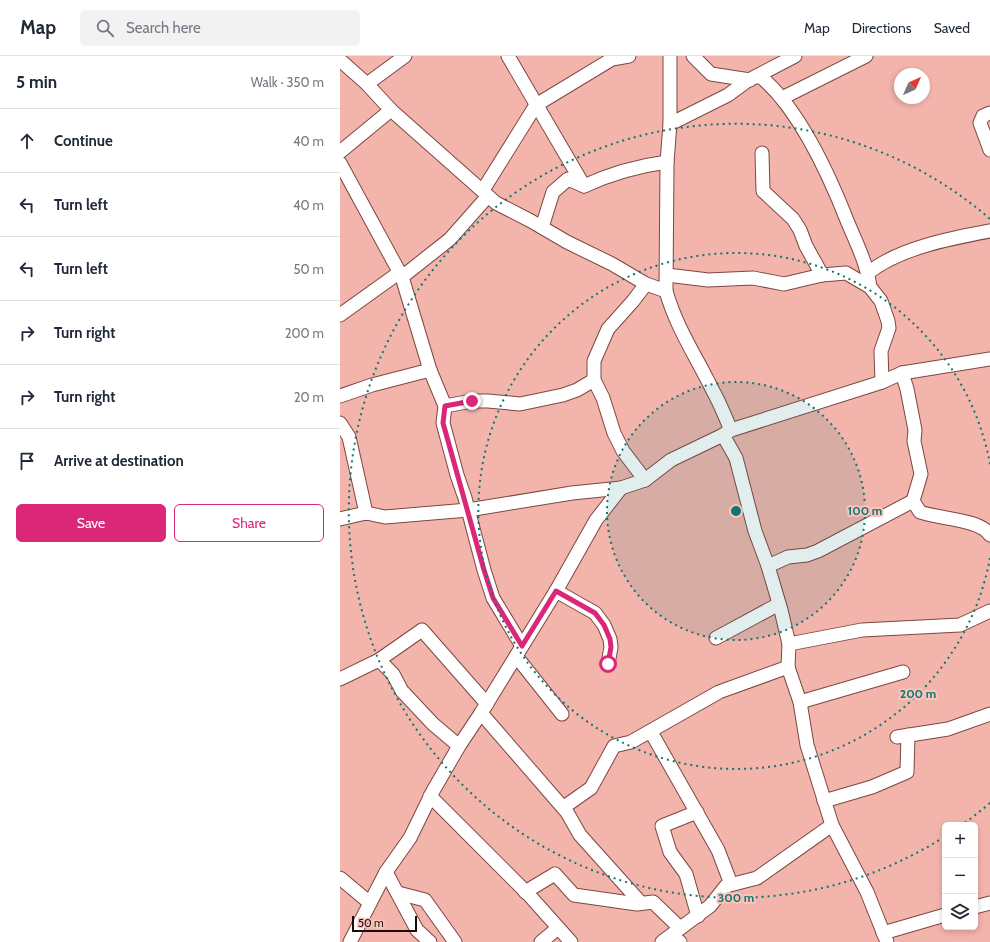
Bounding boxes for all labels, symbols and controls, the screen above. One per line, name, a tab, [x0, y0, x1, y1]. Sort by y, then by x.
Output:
search box	[80, 10, 360, 46]
text: Map	[20, 16, 56, 39]
icon: search	[94, 17, 116, 39]
text: Search here	[126, 19, 201, 37]
text: Map	[804, 19, 830, 37]
text: Directions	[852, 19, 912, 37]
text: Saved	[934, 19, 970, 37]
north arrow	[894, 68, 930, 104]
text: 5 min	[16, 72, 57, 92]
text: Walk · 350 m	[251, 74, 324, 90]
icon: ahead	[16, 130, 38, 152]
text: Continue	[54, 132, 113, 150]
text: 40 m	[293, 133, 324, 149]
icon: left	[16, 194, 38, 216]
text: Turn left	[54, 196, 108, 214]
text: 40 m	[293, 197, 324, 213]
icon: left	[16, 258, 38, 280]
text: Turn left	[54, 260, 108, 278]
text: 50 m	[294, 261, 324, 277]
icon: right	[16, 322, 38, 344]
text: Turn right	[54, 324, 115, 342]
text: 200 m	[285, 325, 324, 341]
icon: right	[16, 386, 38, 408]
text: Turn right	[54, 388, 115, 406]
text: 20 m	[294, 389, 324, 405]
route end	[463, 392, 481, 410]
icon: arrive	[16, 450, 38, 472]
text: Arrive at destination	[54, 452, 184, 470]
text: 100 m	[848, 503, 882, 518]
button: Save	[16, 504, 166, 542]
button: Share	[174, 504, 324, 542]
centre of rings	[729, 504, 743, 518]
route start	[599, 655, 617, 673]
text: 200 m	[900, 686, 936, 701]
map controls	[942, 822, 978, 930]
button: +	[942, 822, 978, 858]
button: −	[942, 858, 978, 894]
text: 300 m	[718, 890, 754, 905]
button: layers	[942, 894, 978, 930]
scale bar	[352, 914, 417, 933]
text: 50 m	[358, 916, 384, 930]

